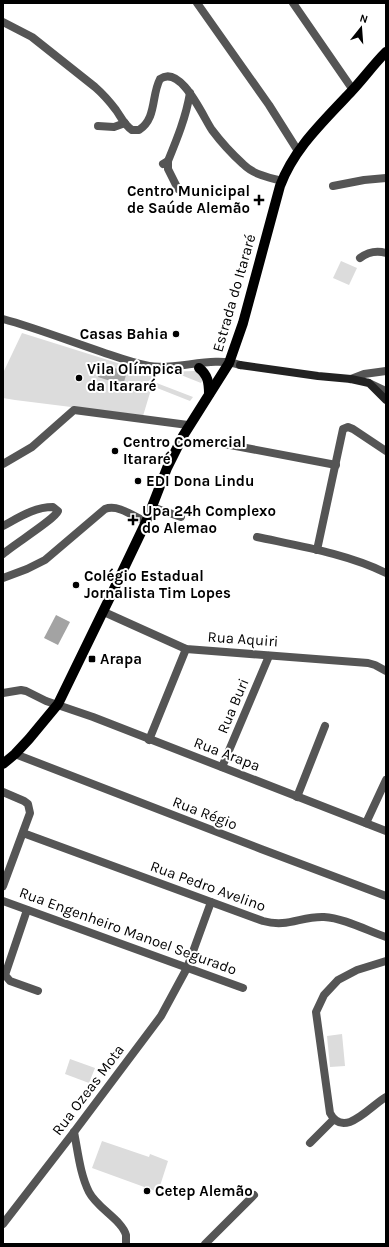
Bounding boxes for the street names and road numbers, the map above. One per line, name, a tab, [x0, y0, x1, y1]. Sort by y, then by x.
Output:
street label: Estrada do Itararé	[209, 232, 259, 354]
street label: Rua Aquiri	[207, 628, 279, 650]
street label: Rua Buri	[213, 676, 253, 736]
street label: Rua Arapa	[191, 733, 263, 775]
street label: Rua Régio	[170, 792, 240, 834]
street label: Rua Pedro Avelino	[148, 857, 268, 915]
street label: Rua Engenheiro Manoel Segurado	[17, 883, 239, 979]
street label: Rua Ozeas Mota	[48, 1041, 128, 1139]

